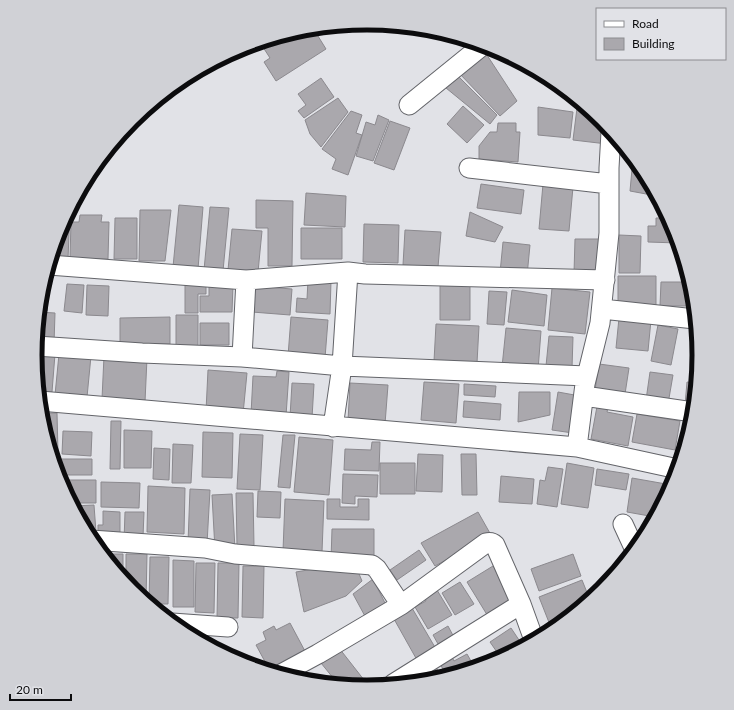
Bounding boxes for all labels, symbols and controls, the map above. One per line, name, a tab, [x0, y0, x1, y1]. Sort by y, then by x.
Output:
legend	[596, 8, 726, 60]
text: Road	[632, 16, 659, 31]
text: Building	[632, 36, 675, 51]
scale bar	[10, 676, 71, 702]
text: 20 m	[16, 682, 43, 697]

